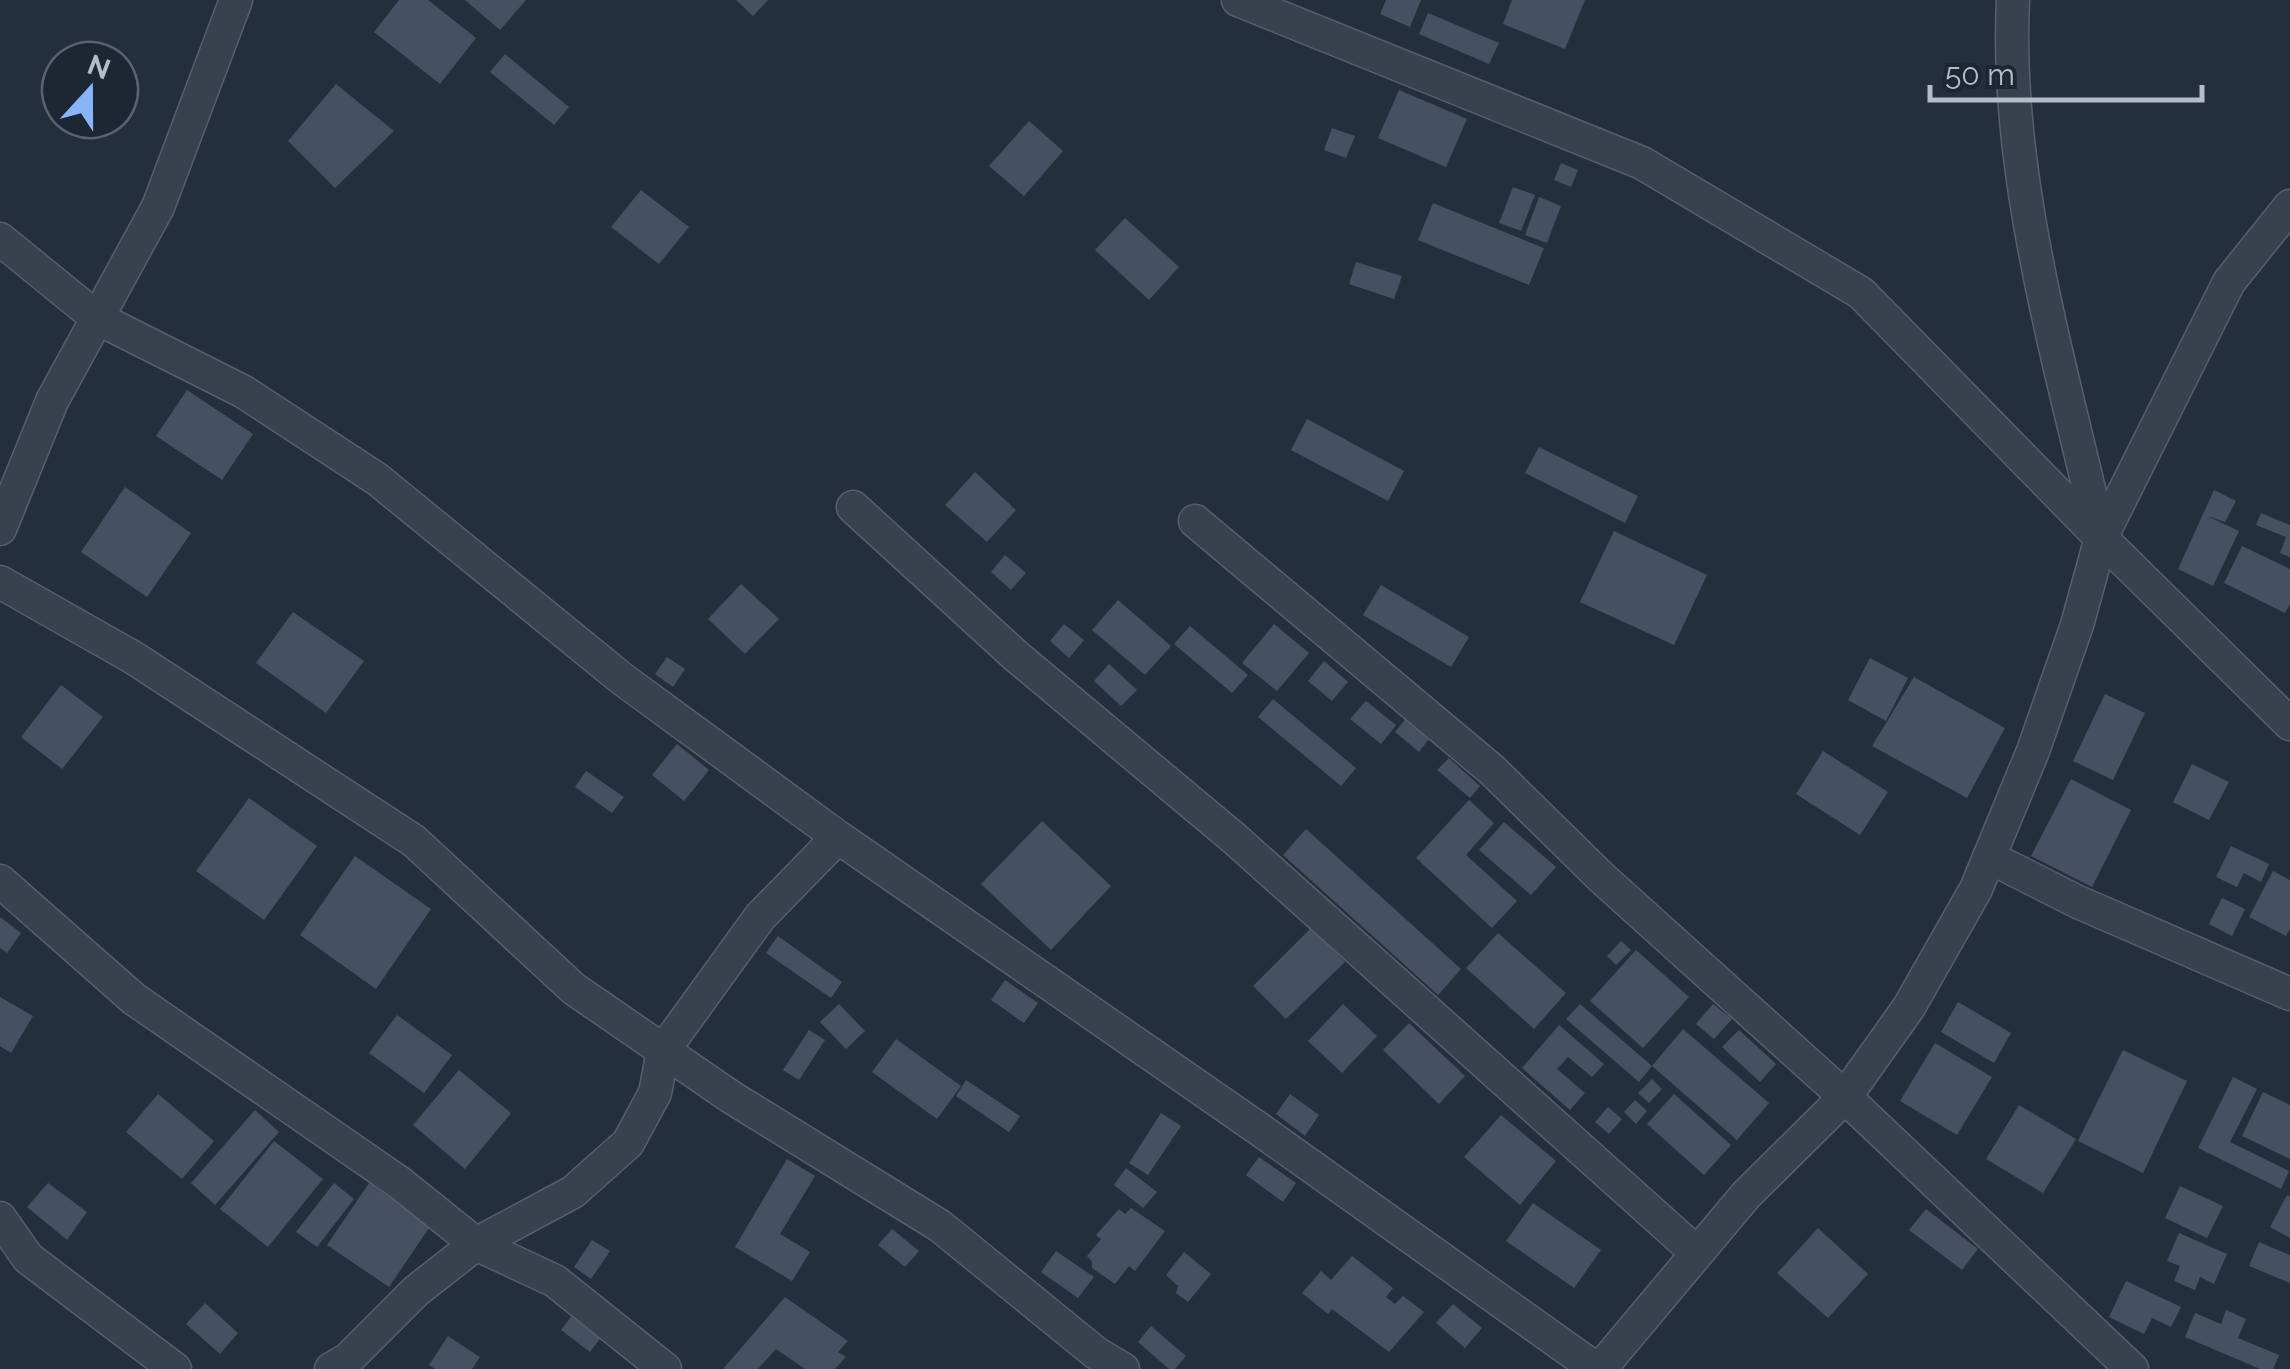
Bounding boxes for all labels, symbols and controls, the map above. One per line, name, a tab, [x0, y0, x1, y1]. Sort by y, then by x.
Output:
north arrow	[40, 40, 140, 140]
scale bar	[1930, 40, 2202, 102]
text: N	[83, 48, 115, 86]
text: 50 m	[1945, 57, 2015, 92]

